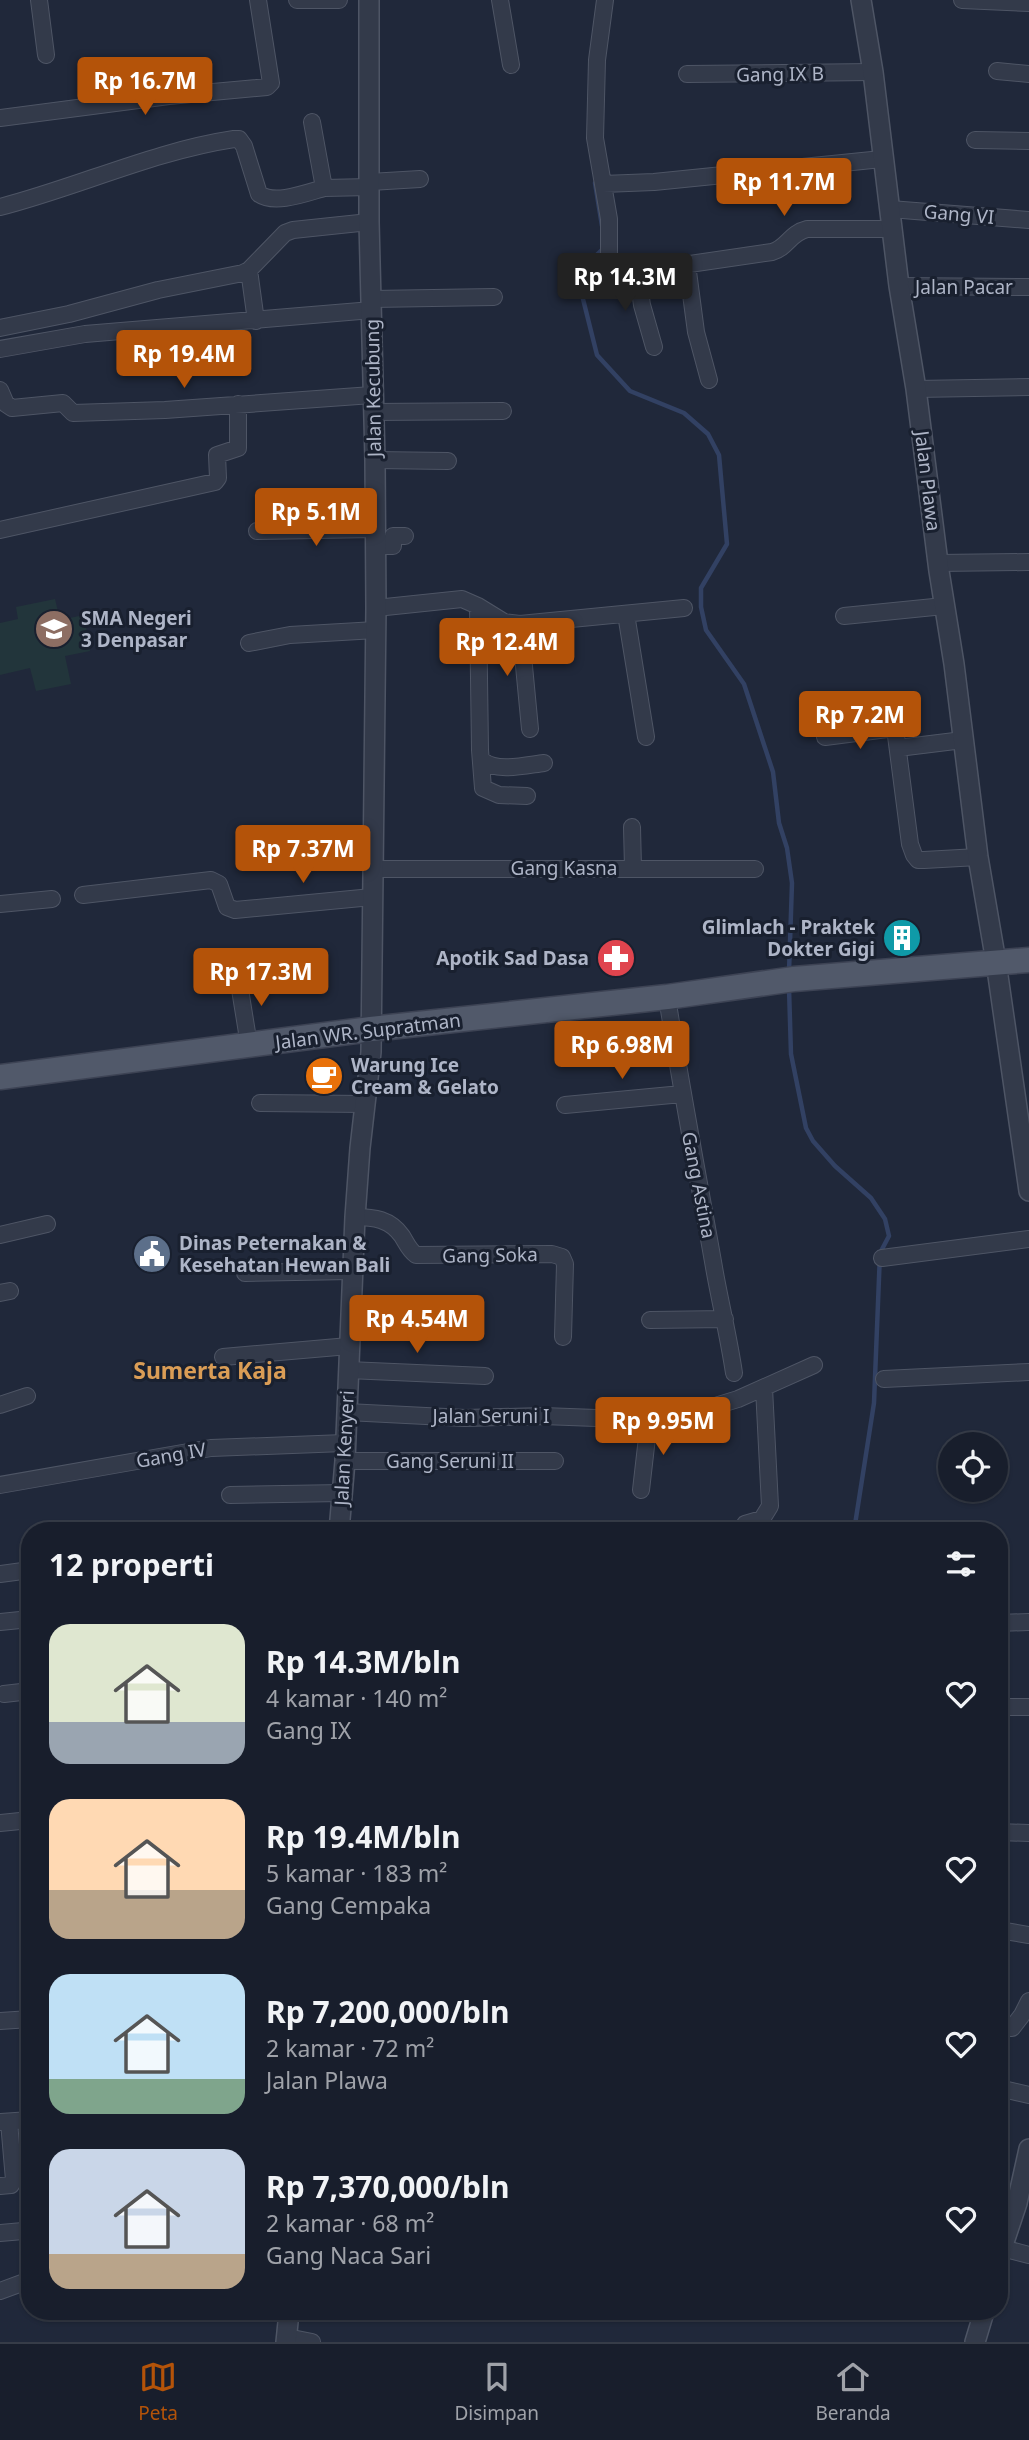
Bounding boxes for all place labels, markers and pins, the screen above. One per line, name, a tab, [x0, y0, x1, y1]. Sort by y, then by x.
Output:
pin: Rp 16.7M	[73, 58, 217, 117]
pin: Rp 11.7M	[712, 158, 856, 218]
pin: Rp 14.3M	[553, 254, 697, 313]
pin: Rp 19.4M	[112, 330, 256, 390]
pin: Rp 5.1M	[251, 489, 381, 548]
place label: SMA Negeri 3 Denpasar	[81, 605, 192, 653]
school or university icon: SMA Negeri 3 Denpasar	[33, 608, 75, 650]
pin: Rp 12.4M	[435, 618, 579, 678]
pin: Rp 7.2M	[795, 692, 925, 751]
pin: Rp 7.37M	[231, 826, 375, 885]
place label: Glimlach - Praktek Dokter Gigi	[702, 914, 875, 962]
building icon: Glimlach - Praktek Dokter Gigi	[881, 917, 923, 959]
pharmacy icon: Apotik Sad Dasa	[595, 937, 637, 979]
place label: Apotik Sad Dasa	[436, 945, 589, 971]
pin: Rp 17.3M	[189, 948, 333, 1008]
pin: Rp 6.98M	[550, 1021, 694, 1081]
place label: Warung Ice Cream & Gelato	[351, 1052, 499, 1100]
cafe icon: Warung Ice Cream & Gelato	[303, 1055, 345, 1097]
place label: Dinas Peternakan & Kesehatan Hewan Bali	[179, 1230, 390, 1278]
public building icon: Dinas Peternakan & Kesehatan Hewan Bali	[131, 1233, 173, 1275]
pin: Rp 4.54M	[345, 1296, 489, 1355]
pin: Rp 9.95M	[591, 1398, 735, 1457]

